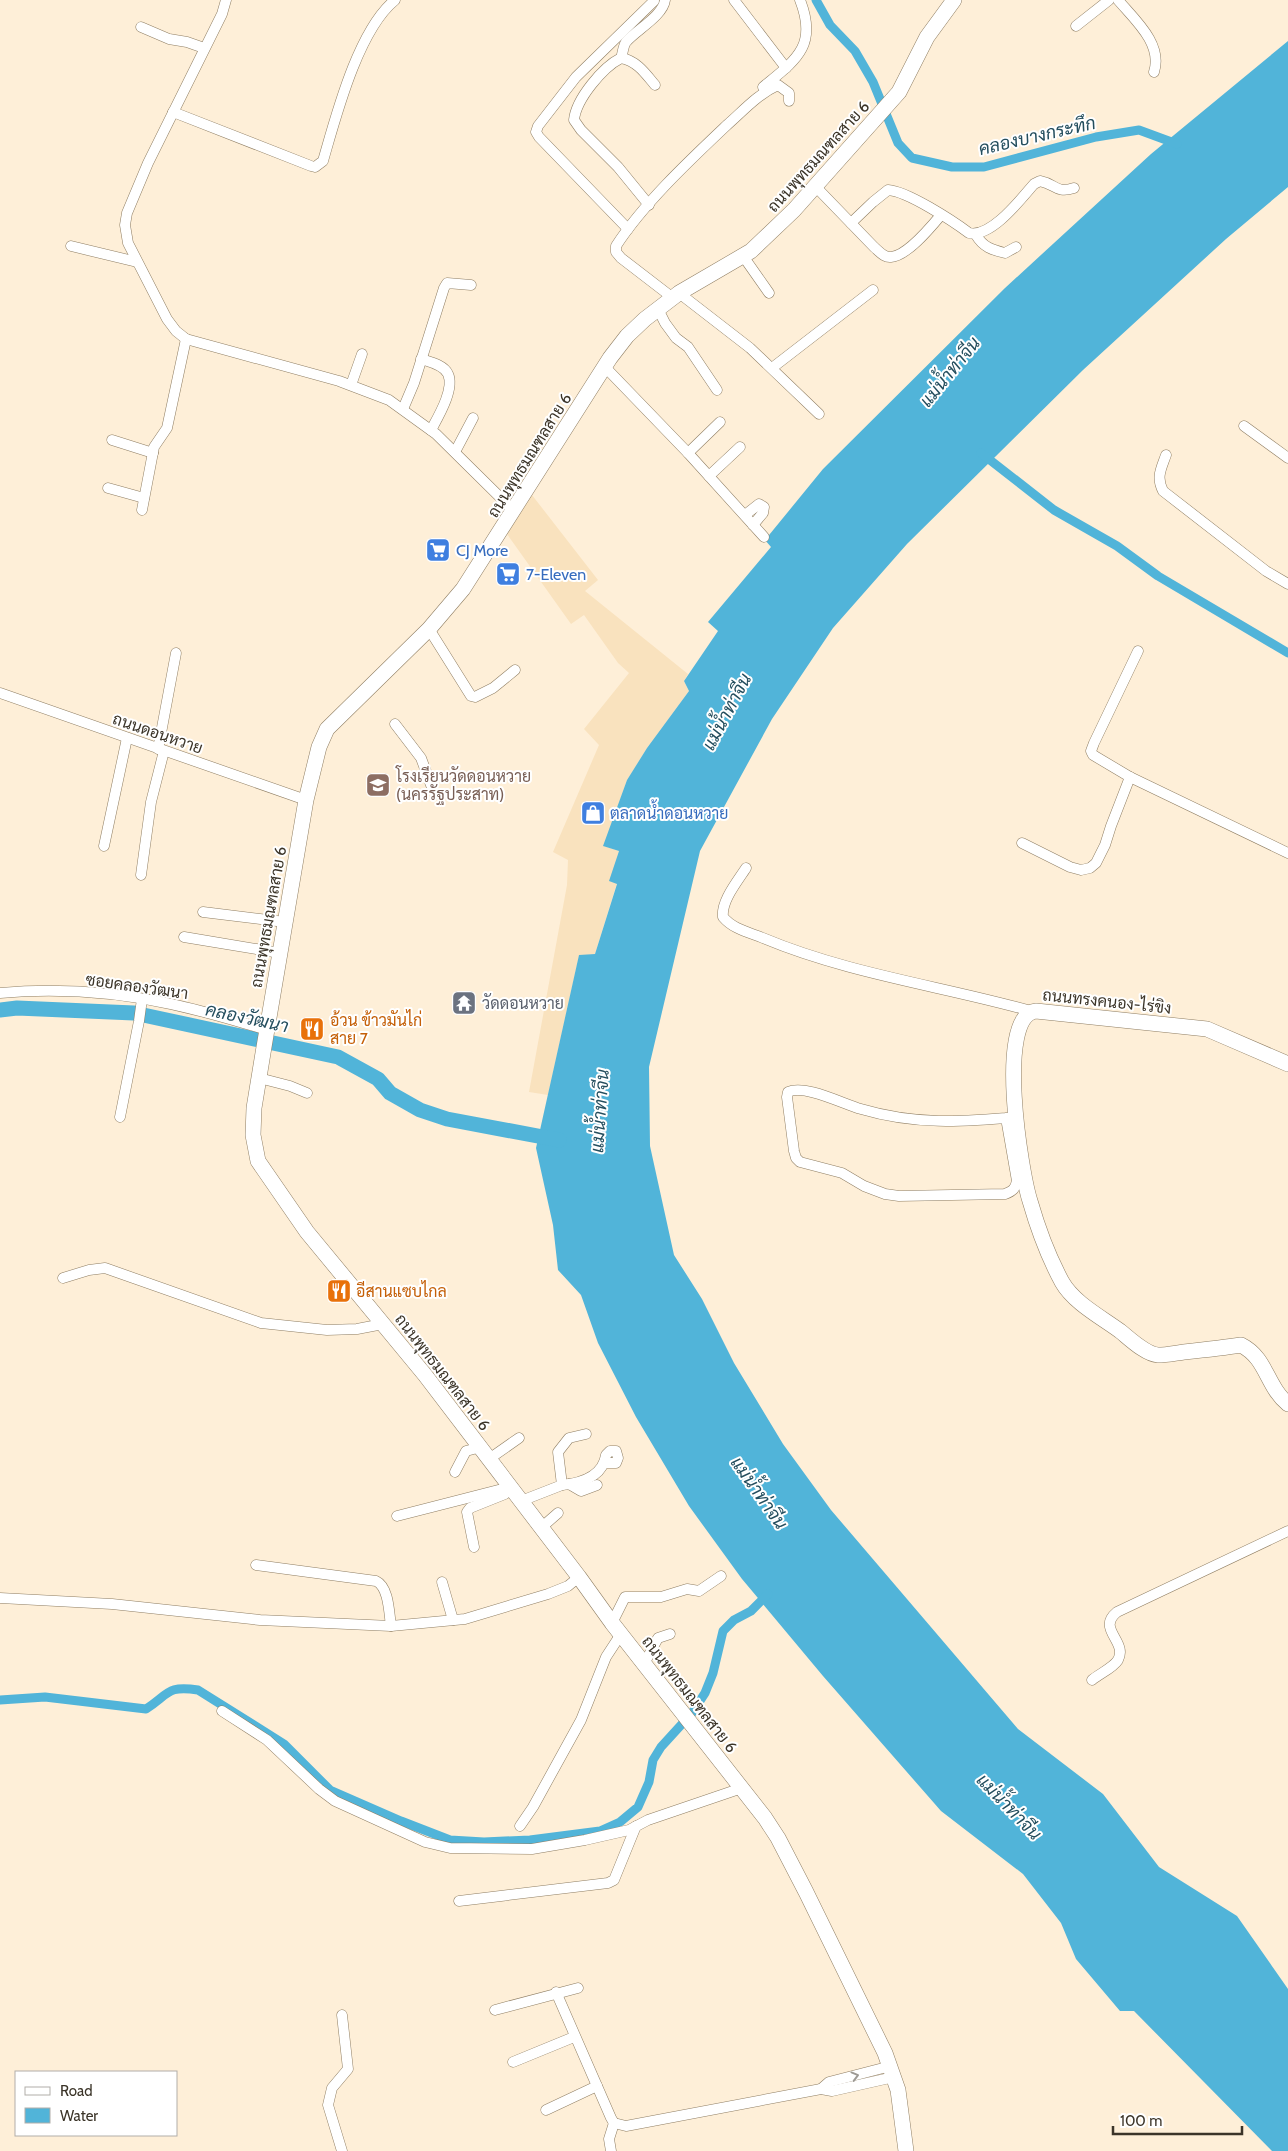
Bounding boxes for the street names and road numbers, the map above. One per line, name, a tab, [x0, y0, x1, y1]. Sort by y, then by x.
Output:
street label: ถนนพุทธมณฑลสาย 6	[763, 97, 875, 217]
street label: ถนนพุทธมณฑลสาย 6	[483, 390, 577, 522]
street label: ถนนดอนหวาย	[110, 709, 205, 758]
street label: ถนนพุทธมณฑลสาย 6	[247, 845, 292, 989]
street label: ซอยคลองวัฒนา	[84, 969, 190, 1003]
street label: ถนนทรงคนอง-ไร่ขิง	[1042, 983, 1172, 1018]
street label: ถนนพุทธมณฑลสาย 6	[390, 1310, 494, 1436]
street label: ถนนพุทธมณฑลสาย 6	[637, 1632, 741, 1758]

